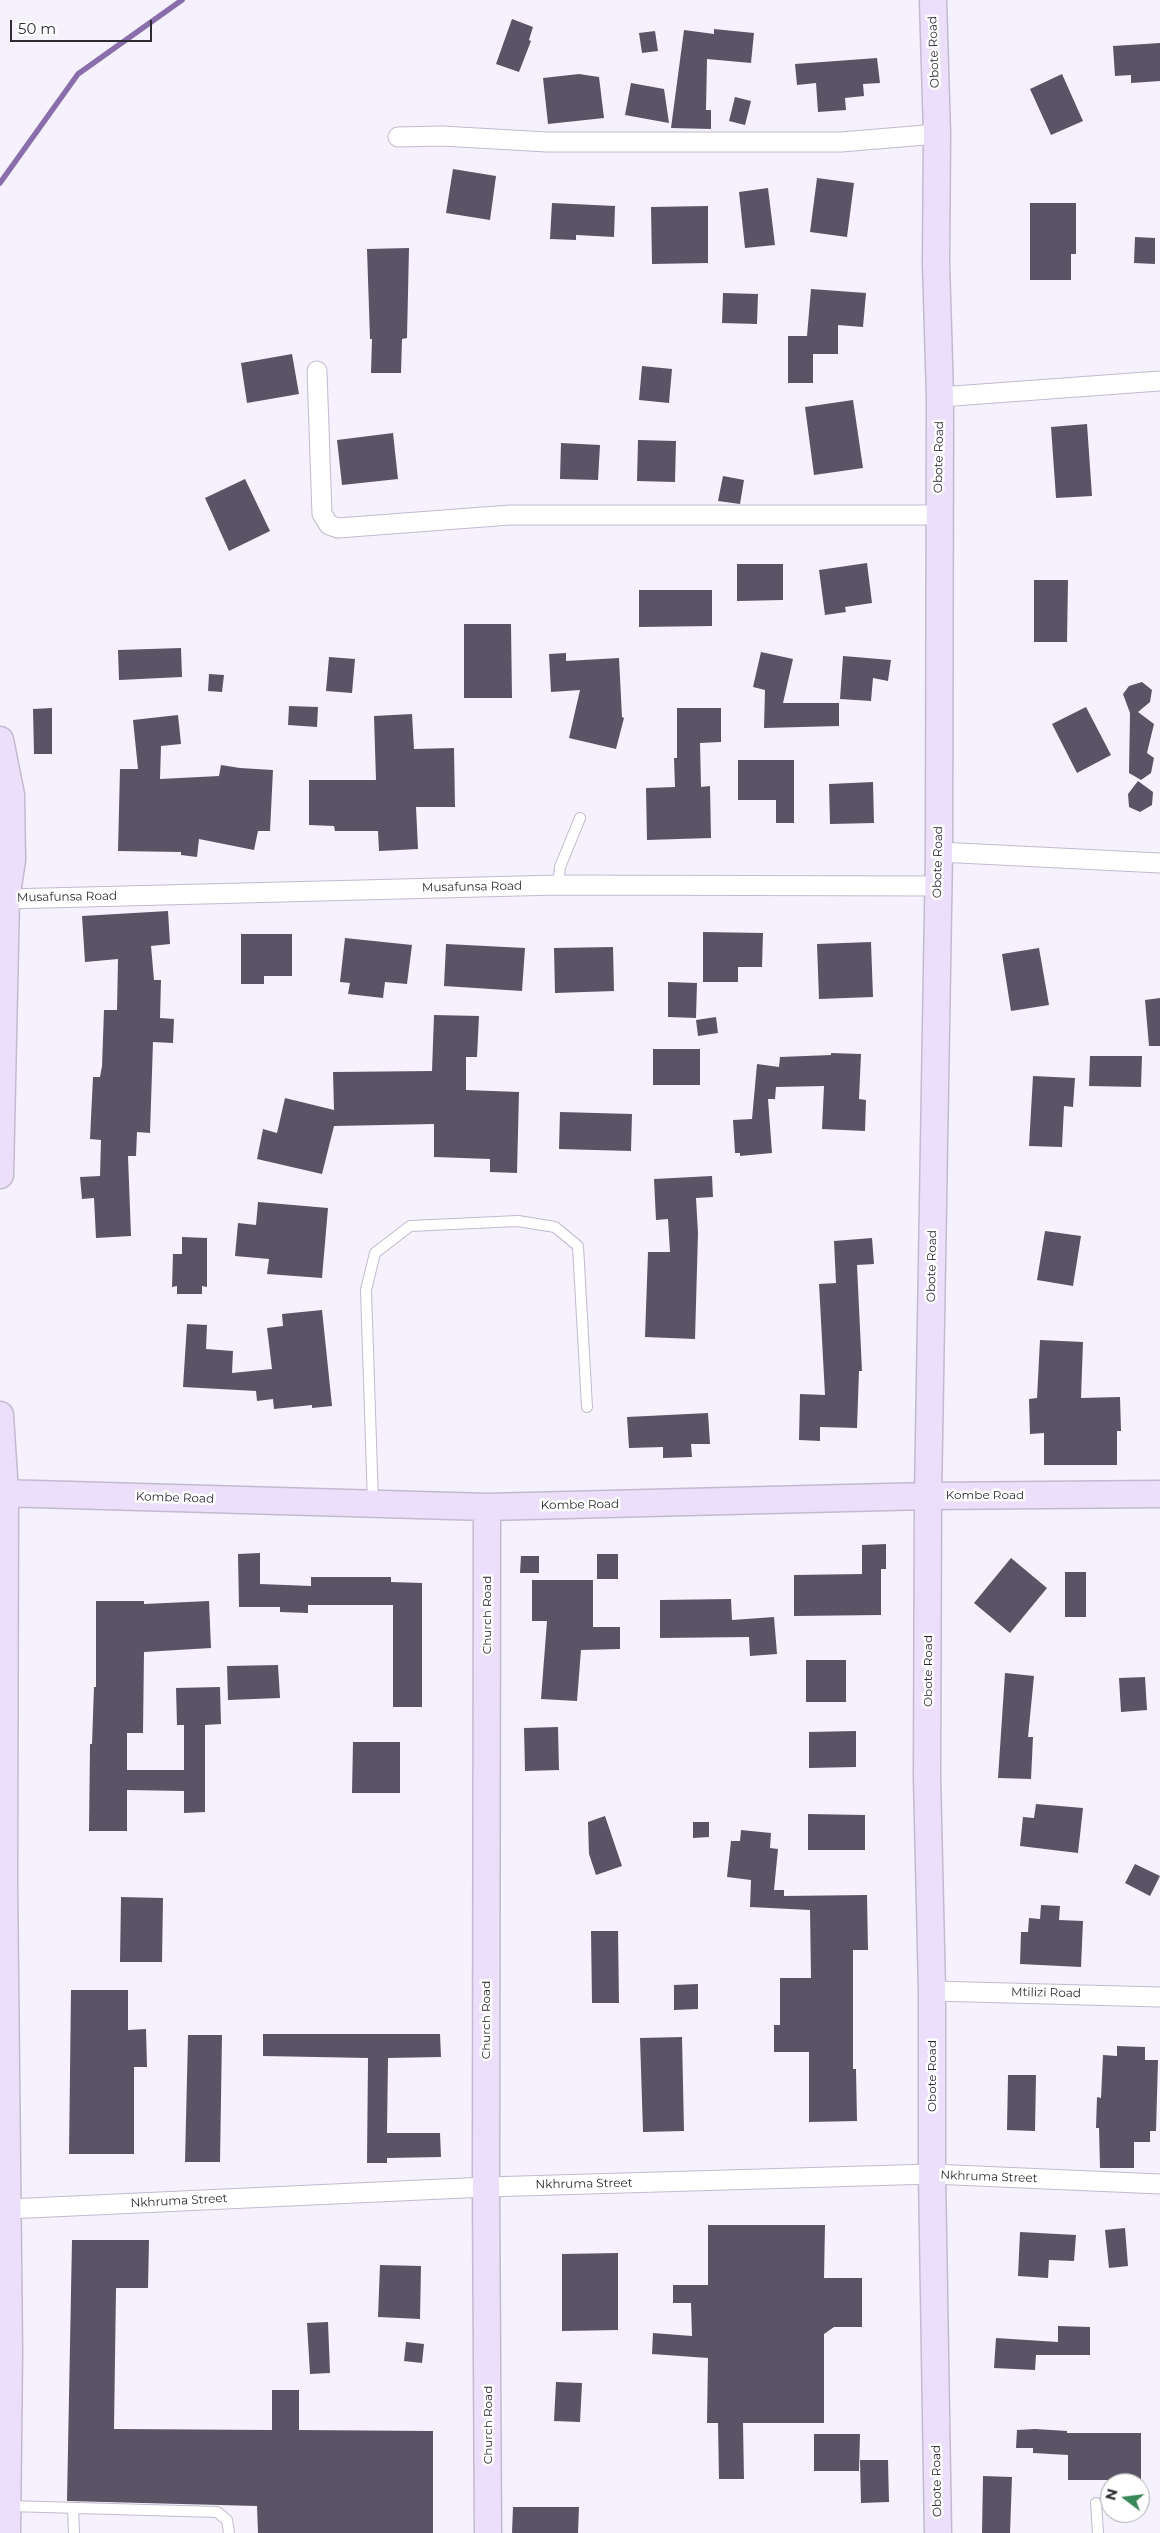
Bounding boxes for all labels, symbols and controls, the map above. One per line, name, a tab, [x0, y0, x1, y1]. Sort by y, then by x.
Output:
scale bar	[12, 10, 155, 42]
street label: Obote Road	[926, 16, 942, 88]
text: 50 m	[18, 19, 56, 38]
street label: Obote Road	[931, 421, 947, 493]
street label: Obote Road	[930, 826, 946, 898]
street label: Musafunsa Road	[422, 879, 522, 895]
street label: Musafunsa Road	[17, 889, 117, 905]
street label: Obote Road	[924, 1230, 940, 1302]
street label: Kombe Road	[946, 1488, 1024, 1502]
street label: Kombe Road	[136, 1489, 214, 1507]
street label: Kombe Road	[541, 1497, 619, 1513]
street label: Church Road	[480, 1576, 494, 1654]
street label: Obote Road	[921, 1635, 935, 1707]
street label: Church Road	[479, 1981, 493, 2059]
street label: Mtilizi Road	[1011, 1985, 1081, 2001]
street label: Obote Road	[925, 2040, 939, 2112]
street label: Nkhruma Street	[940, 2168, 1038, 2186]
street label: Nkhruma Street	[535, 2176, 633, 2192]
street label: Nkhruma Street	[130, 2191, 228, 2211]
street label: Church Road	[481, 2386, 495, 2464]
street label: Obote Road	[929, 2445, 945, 2517]
north arrow	[1100, 2473, 1150, 2523]
text: N	[1101, 2487, 1122, 2502]

